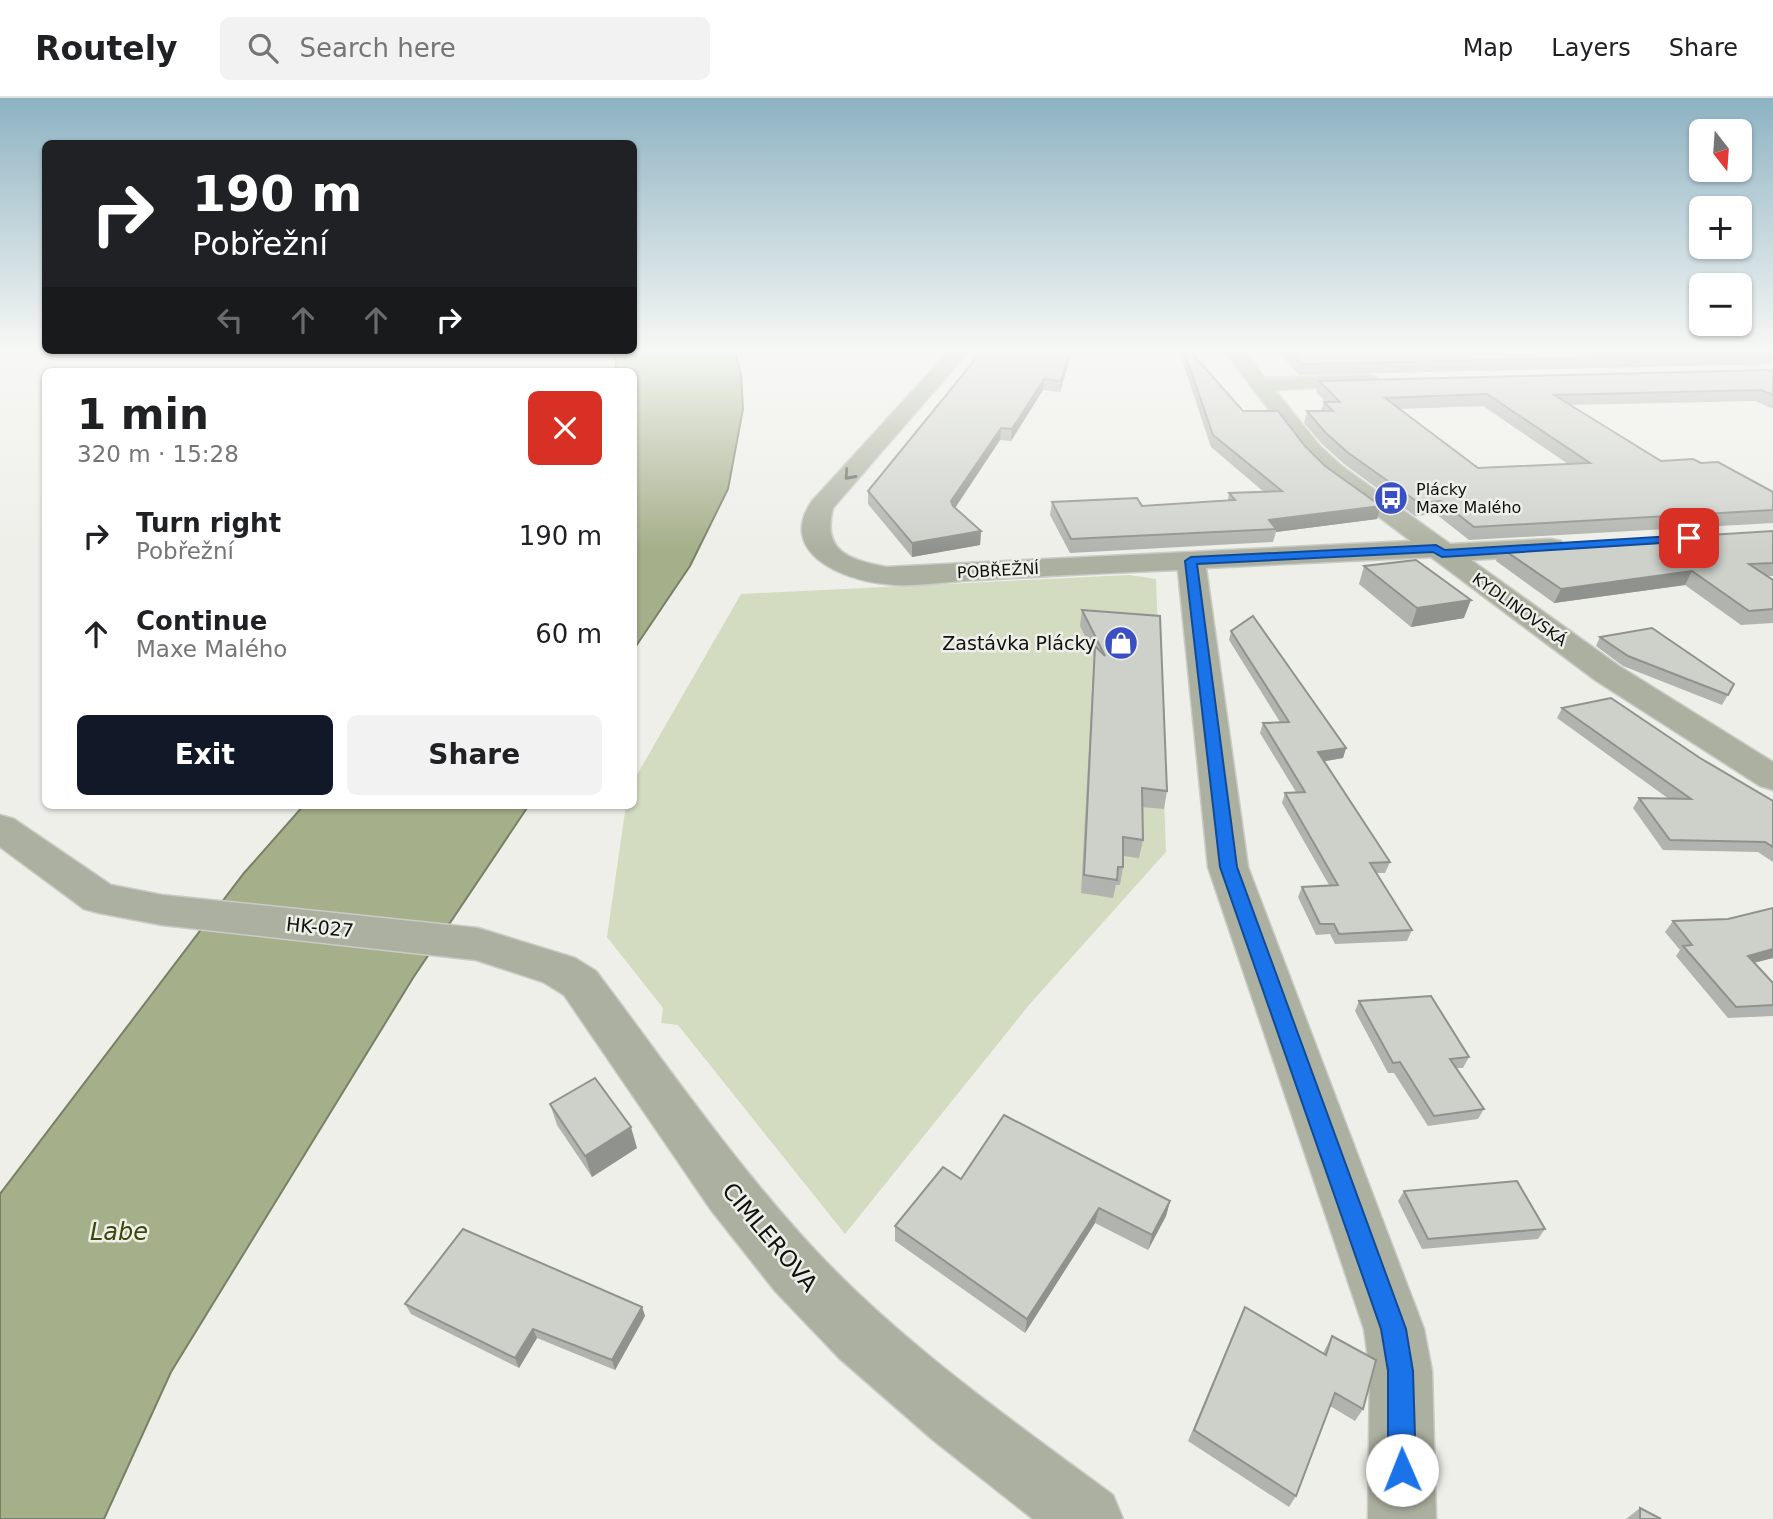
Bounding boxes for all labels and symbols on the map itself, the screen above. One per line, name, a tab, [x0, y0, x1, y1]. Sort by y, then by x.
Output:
north arrow	[1689, 119, 1752, 182]
one-way arrow	[845, 467, 857, 480]
bus stop icon: Plácky Maxe Malého	[1372, 479, 1410, 517]
place label: Plácky Maxe Malého	[1416, 480, 1521, 517]
pin	[1659, 508, 1719, 568]
street label: POBŘEŽNÍ	[957, 559, 1040, 582]
street label: KYDLINOVSKÁ	[1469, 569, 1571, 650]
shop icon: Zastávka Plácky	[1102, 624, 1140, 662]
place label: Zastávka Plácky	[942, 632, 1096, 654]
street label: HK-027	[285, 913, 355, 941]
street label: CIMLEROVA	[717, 1177, 823, 1297]
water label: Labe	[90, 1218, 148, 1246]
position arrow	[1365, 1433, 1439, 1507]

